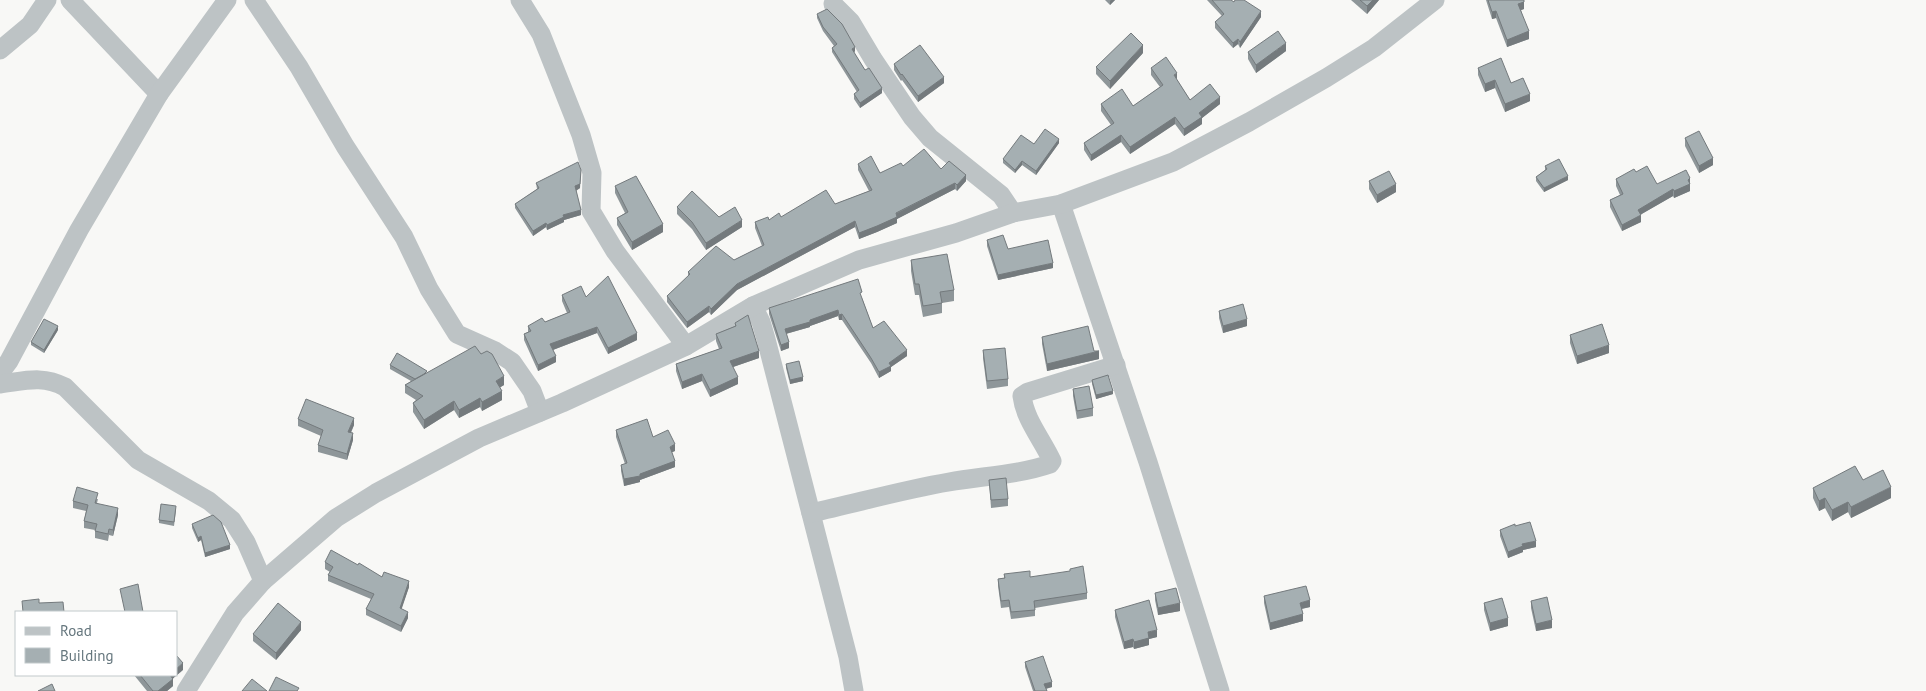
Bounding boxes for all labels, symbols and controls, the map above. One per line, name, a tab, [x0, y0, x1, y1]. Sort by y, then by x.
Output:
legend	[15, 611, 178, 676]
text: Road	[60, 621, 92, 640]
text: Building	[60, 646, 114, 665]

